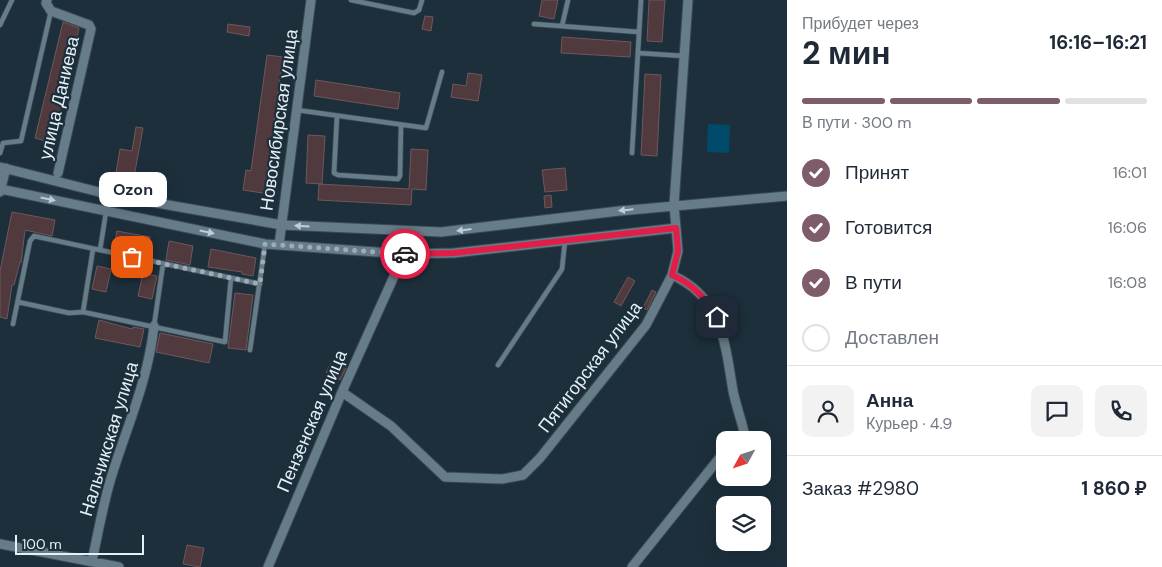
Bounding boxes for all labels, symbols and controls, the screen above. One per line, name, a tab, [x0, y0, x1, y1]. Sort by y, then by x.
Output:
text: Прибудет через	[802, 13, 919, 34]
street label: Новосибирская улица	[254, 27, 304, 212]
text: 16:16–16:21	[1049, 30, 1147, 55]
text: 2 мин	[802, 32, 891, 74]
street label: улица Даниева	[33, 33, 85, 162]
text: В пути · 300 m	[802, 112, 911, 133]
icon: check	[802, 159, 830, 187]
text: Принят	[845, 160, 909, 185]
text: 16:01	[1113, 162, 1147, 183]
callout: Ozon	[98, 172, 166, 207]
text: Ozon	[113, 179, 153, 200]
one-way arrow	[40, 195, 55, 203]
one-way arrow	[618, 206, 634, 214]
icon: check	[802, 214, 830, 242]
text: Готовится	[845, 215, 932, 240]
text: 16:06	[1108, 217, 1147, 238]
one-way arrow	[294, 222, 310, 230]
one-way arrow	[456, 226, 472, 234]
one-way arrow	[199, 229, 215, 237]
courier	[380, 229, 430, 279]
pin	[111, 236, 153, 278]
icon: car	[391, 240, 419, 268]
icon: bag	[118, 243, 146, 271]
icon: check	[802, 269, 830, 297]
text: В пути	[845, 270, 902, 295]
text: 16:08	[1108, 272, 1147, 293]
street label: Пятигорская улица	[533, 296, 648, 438]
pin	[696, 296, 738, 338]
icon: home	[703, 303, 731, 331]
text: Доставлен	[845, 325, 939, 350]
street label: Пензенская улица	[271, 345, 353, 496]
street label: Нальчикская улица	[74, 358, 144, 519]
button: person	[802, 385, 854, 437]
button: chat	[1031, 385, 1083, 437]
button: phone	[1095, 385, 1147, 437]
text: Анна	[866, 388, 913, 413]
text: Курьер · 4.9	[866, 413, 952, 434]
north arrow	[716, 431, 771, 486]
map controls	[716, 431, 771, 551]
text: Заказ #2980	[802, 476, 919, 501]
text: 1 860 ₽	[1081, 476, 1147, 501]
button: layers	[716, 496, 771, 551]
scale bar	[15, 532, 144, 555]
text: 100 m	[22, 535, 62, 553]

